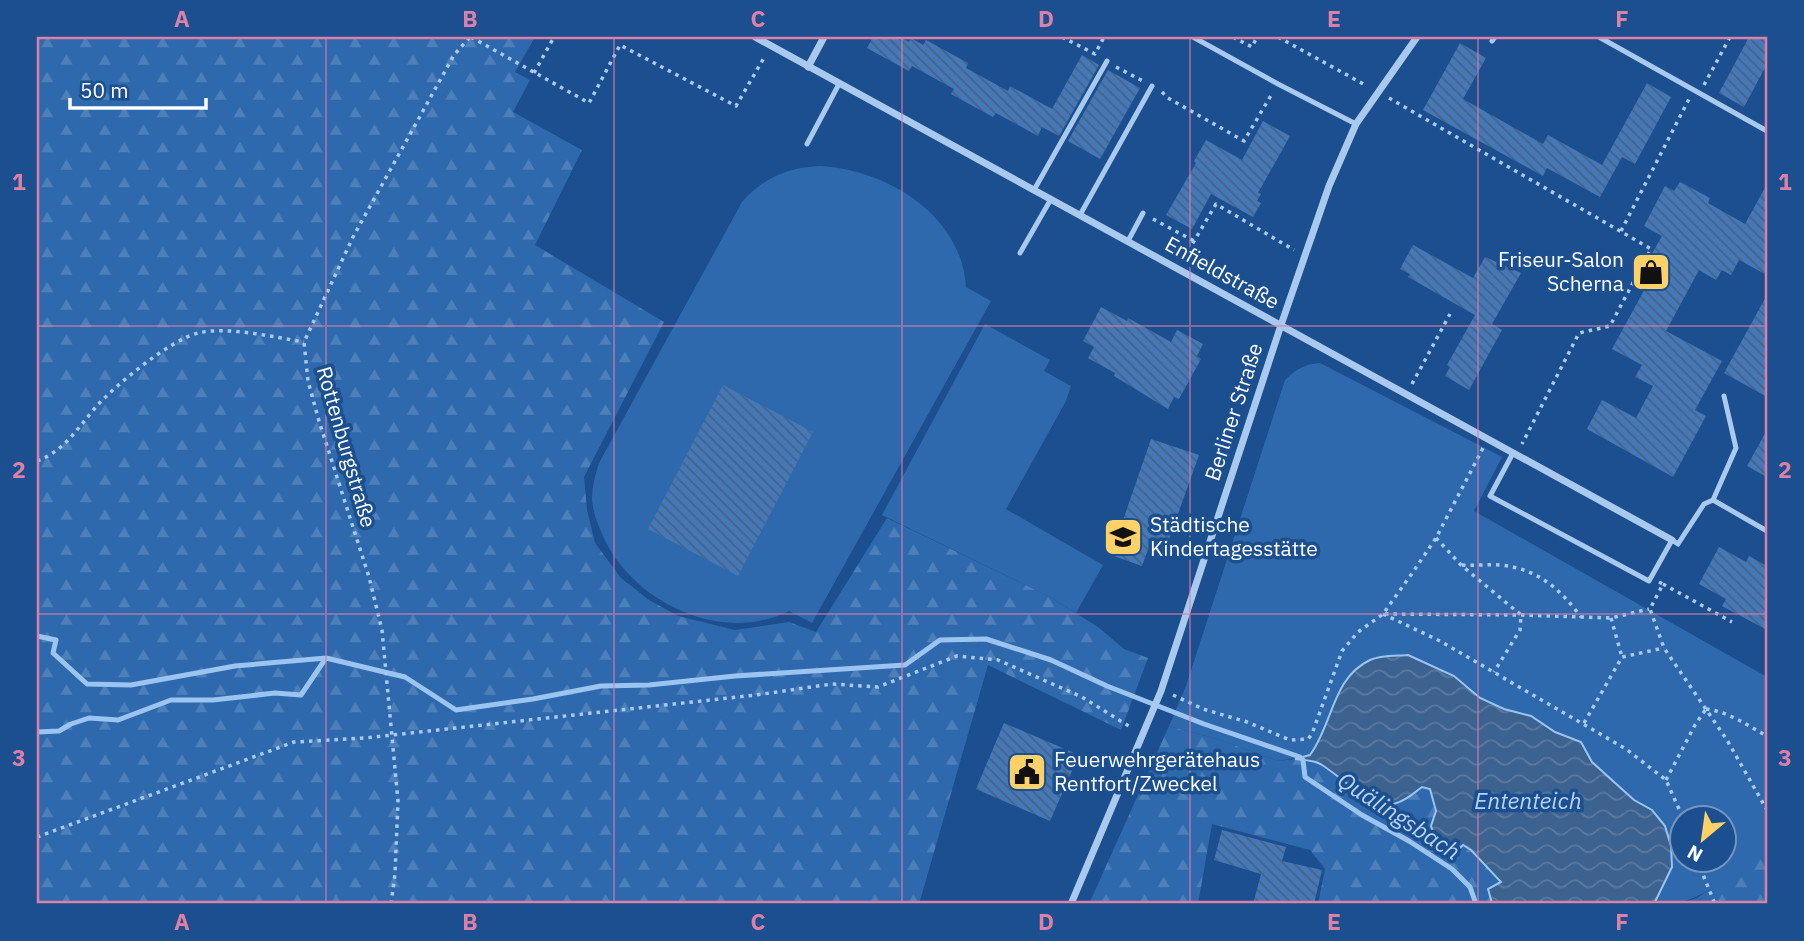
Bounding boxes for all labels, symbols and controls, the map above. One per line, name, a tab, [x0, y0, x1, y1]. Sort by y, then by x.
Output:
text: A	[174, 3, 190, 33]
text: B	[462, 3, 478, 33]
text: C	[751, 3, 766, 33]
text: D	[1038, 3, 1054, 33]
text: E	[1327, 3, 1341, 33]
text: F	[1615, 3, 1629, 33]
scale bar	[70, 66, 206, 110]
text: 50 m	[80, 76, 129, 104]
text: 1	[12, 166, 26, 196]
text: 1	[1778, 166, 1792, 196]
street label: Enfieldstraße	[1160, 229, 1285, 315]
place label: Friseur-Salon Scherna	[1498, 245, 1624, 297]
shop icon: Friseur-Salon Scherna	[1630, 251, 1672, 293]
street label: Berliner Straße	[1198, 339, 1269, 484]
street label: Rottenburgstraße	[311, 363, 383, 531]
text: 2	[12, 454, 26, 484]
text: 2	[1778, 454, 1792, 484]
place label: Städtische Kindertagesstätte	[1150, 510, 1318, 562]
school or university icon: Städtische Kindertagesstätte	[1102, 516, 1144, 558]
text: 3	[12, 742, 26, 772]
text: 3	[1778, 742, 1792, 772]
place label: Feuerwehrgerätehaus Rentfort/Zweckel	[1054, 745, 1260, 797]
public building icon: Feuerwehrgerätehaus Rentfort/Zweckel	[1006, 751, 1048, 793]
water label: Quälingsbach	[1332, 764, 1467, 866]
water label: Ententeich	[1474, 785, 1582, 815]
north arrow	[1668, 804, 1738, 874]
text: N	[1683, 840, 1707, 868]
text: A	[174, 906, 190, 936]
text: B	[462, 906, 478, 936]
text: C	[751, 906, 766, 936]
text: D	[1038, 906, 1054, 936]
text: E	[1327, 906, 1341, 936]
text: F	[1615, 906, 1629, 936]

